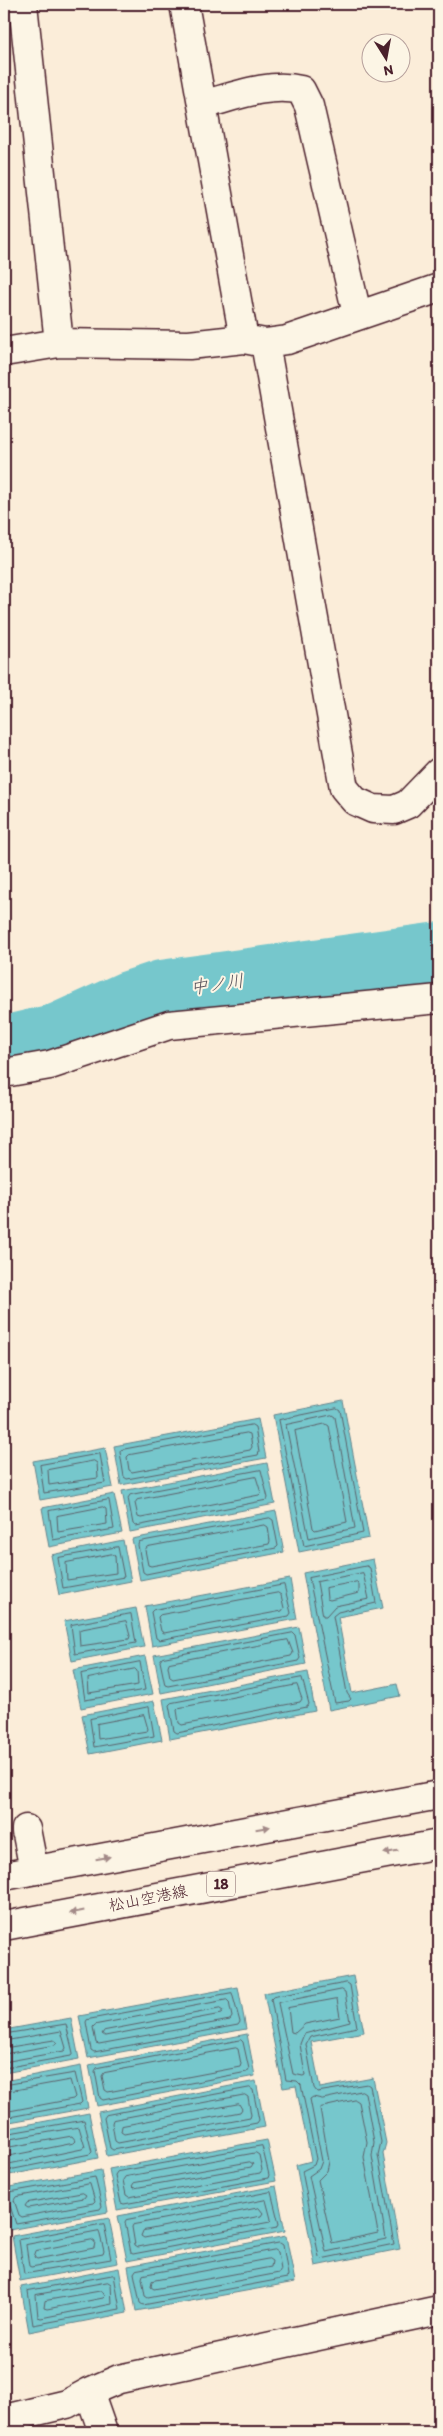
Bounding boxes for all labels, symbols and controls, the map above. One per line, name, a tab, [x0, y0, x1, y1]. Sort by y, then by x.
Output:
north arrow	[360, 32, 410, 82]
text: N	[382, 61, 395, 80]
water label: 中ノ川	[189, 969, 245, 999]
one-way arrow	[255, 1824, 271, 1832]
one-way arrow	[383, 1849, 399, 1857]
one-way arrow	[96, 1853, 112, 1861]
road number: 18	[207, 1872, 235, 1896]
street label: 松山空港線	[107, 1881, 189, 1915]
one-way arrow	[68, 1908, 84, 1916]

